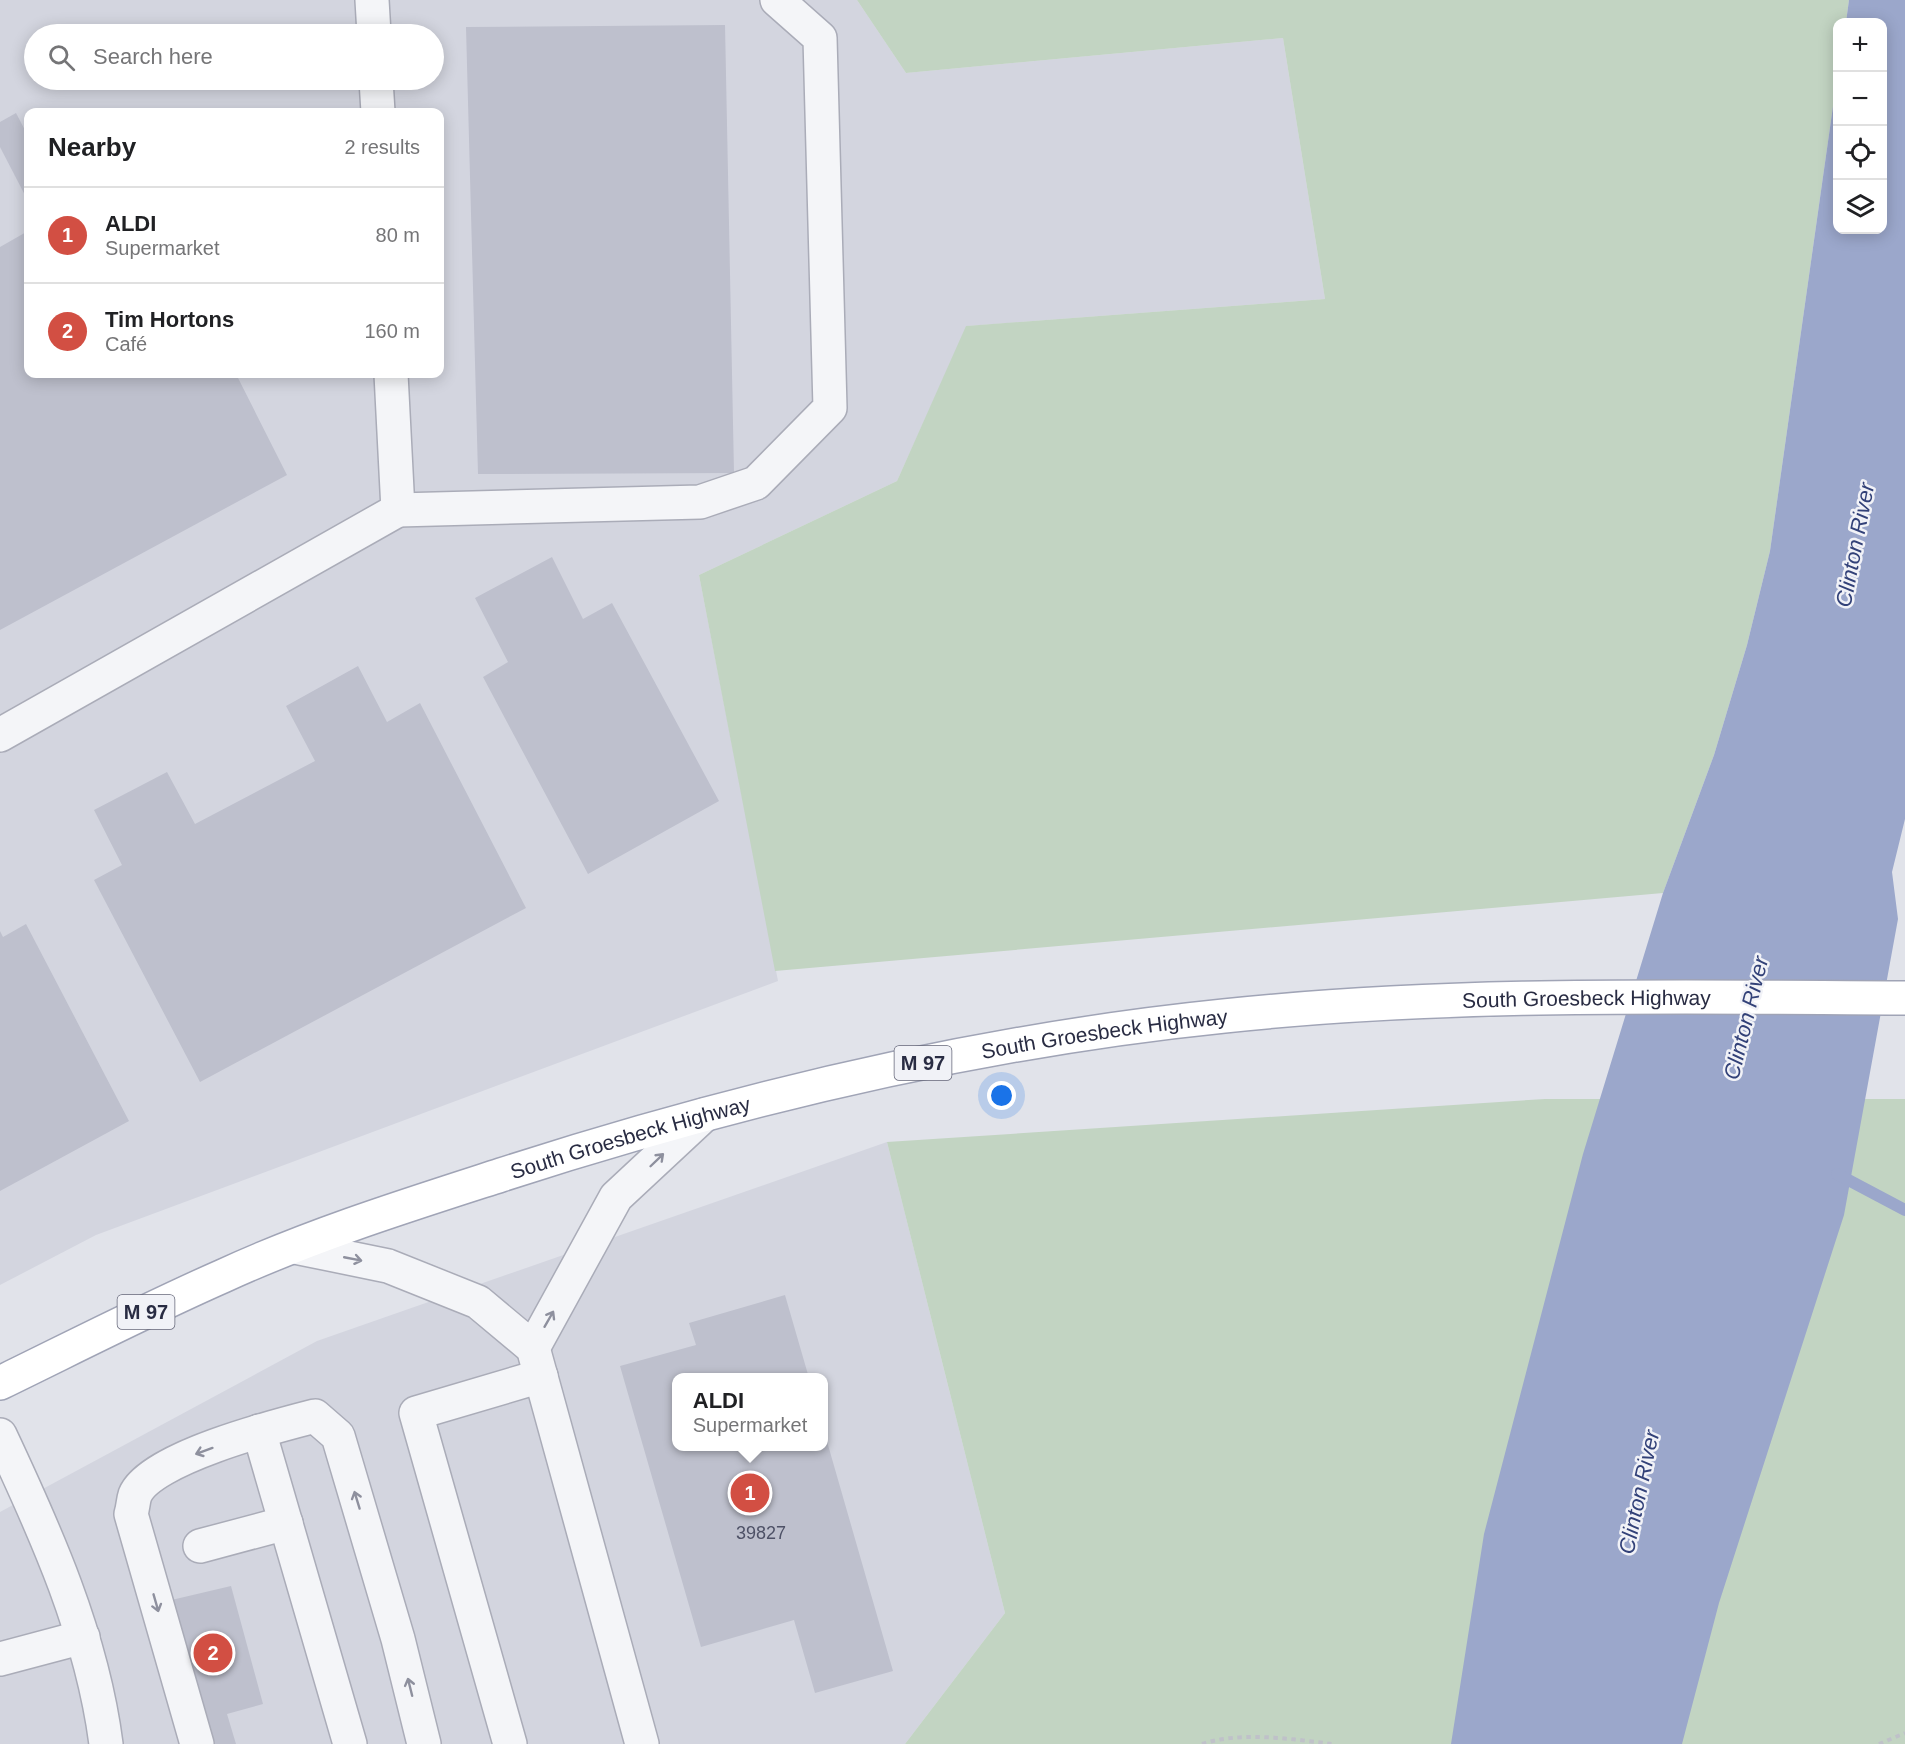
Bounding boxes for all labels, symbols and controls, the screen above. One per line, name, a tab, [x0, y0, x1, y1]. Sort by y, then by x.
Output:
map controls	[1833, 18, 1887, 234]
button: +	[1833, 18, 1887, 72]
search box	[24, 24, 444, 90]
icon: search	[45, 41, 78, 74]
text: Search here	[93, 44, 213, 69]
button: −	[1833, 72, 1887, 126]
button: locate	[1833, 126, 1887, 180]
text: Nearby	[48, 132, 136, 162]
text: 2 results	[344, 136, 420, 158]
button: layers	[1833, 180, 1887, 234]
text: ALDI	[105, 211, 156, 236]
text: 1	[62, 224, 73, 246]
text: 80 m	[376, 224, 420, 246]
text: Supermarket	[105, 237, 220, 259]
text: Tim Hortons	[105, 307, 234, 332]
text: 2	[62, 320, 73, 342]
text: 160 m	[364, 320, 420, 342]
text: Café	[105, 333, 147, 355]
water label: Clinton River	[1831, 479, 1880, 609]
water label: Clinton River	[1719, 952, 1774, 1082]
street label: South Groesbeck Highway	[1462, 985, 1711, 1012]
street label: South Groesbeck Highway	[979, 1004, 1229, 1062]
road number: M 97	[894, 1046, 952, 1080]
your location	[987, 1081, 1016, 1110]
street label: South Groesbeck Highway	[507, 1091, 753, 1183]
one-way arrow	[650, 1152, 665, 1167]
one-way arrow	[342, 1254, 362, 1265]
road number: M 97	[118, 1295, 174, 1329]
one-way arrow	[543, 1311, 555, 1328]
popup	[672, 1373, 828, 1451]
text: ALDI	[693, 1388, 744, 1413]
text: Supermarket	[693, 1414, 807, 1436]
water label: Clinton River	[1614, 1426, 1665, 1556]
one-way arrow	[195, 1446, 214, 1457]
pin: 1	[730, 1470, 770, 1516]
one-way arrow	[351, 1491, 362, 1510]
house number: 39827	[736, 1523, 786, 1543]
one-way arrow	[150, 1593, 162, 1612]
pin: 2	[194, 1630, 232, 1676]
one-way arrow	[404, 1678, 416, 1697]

